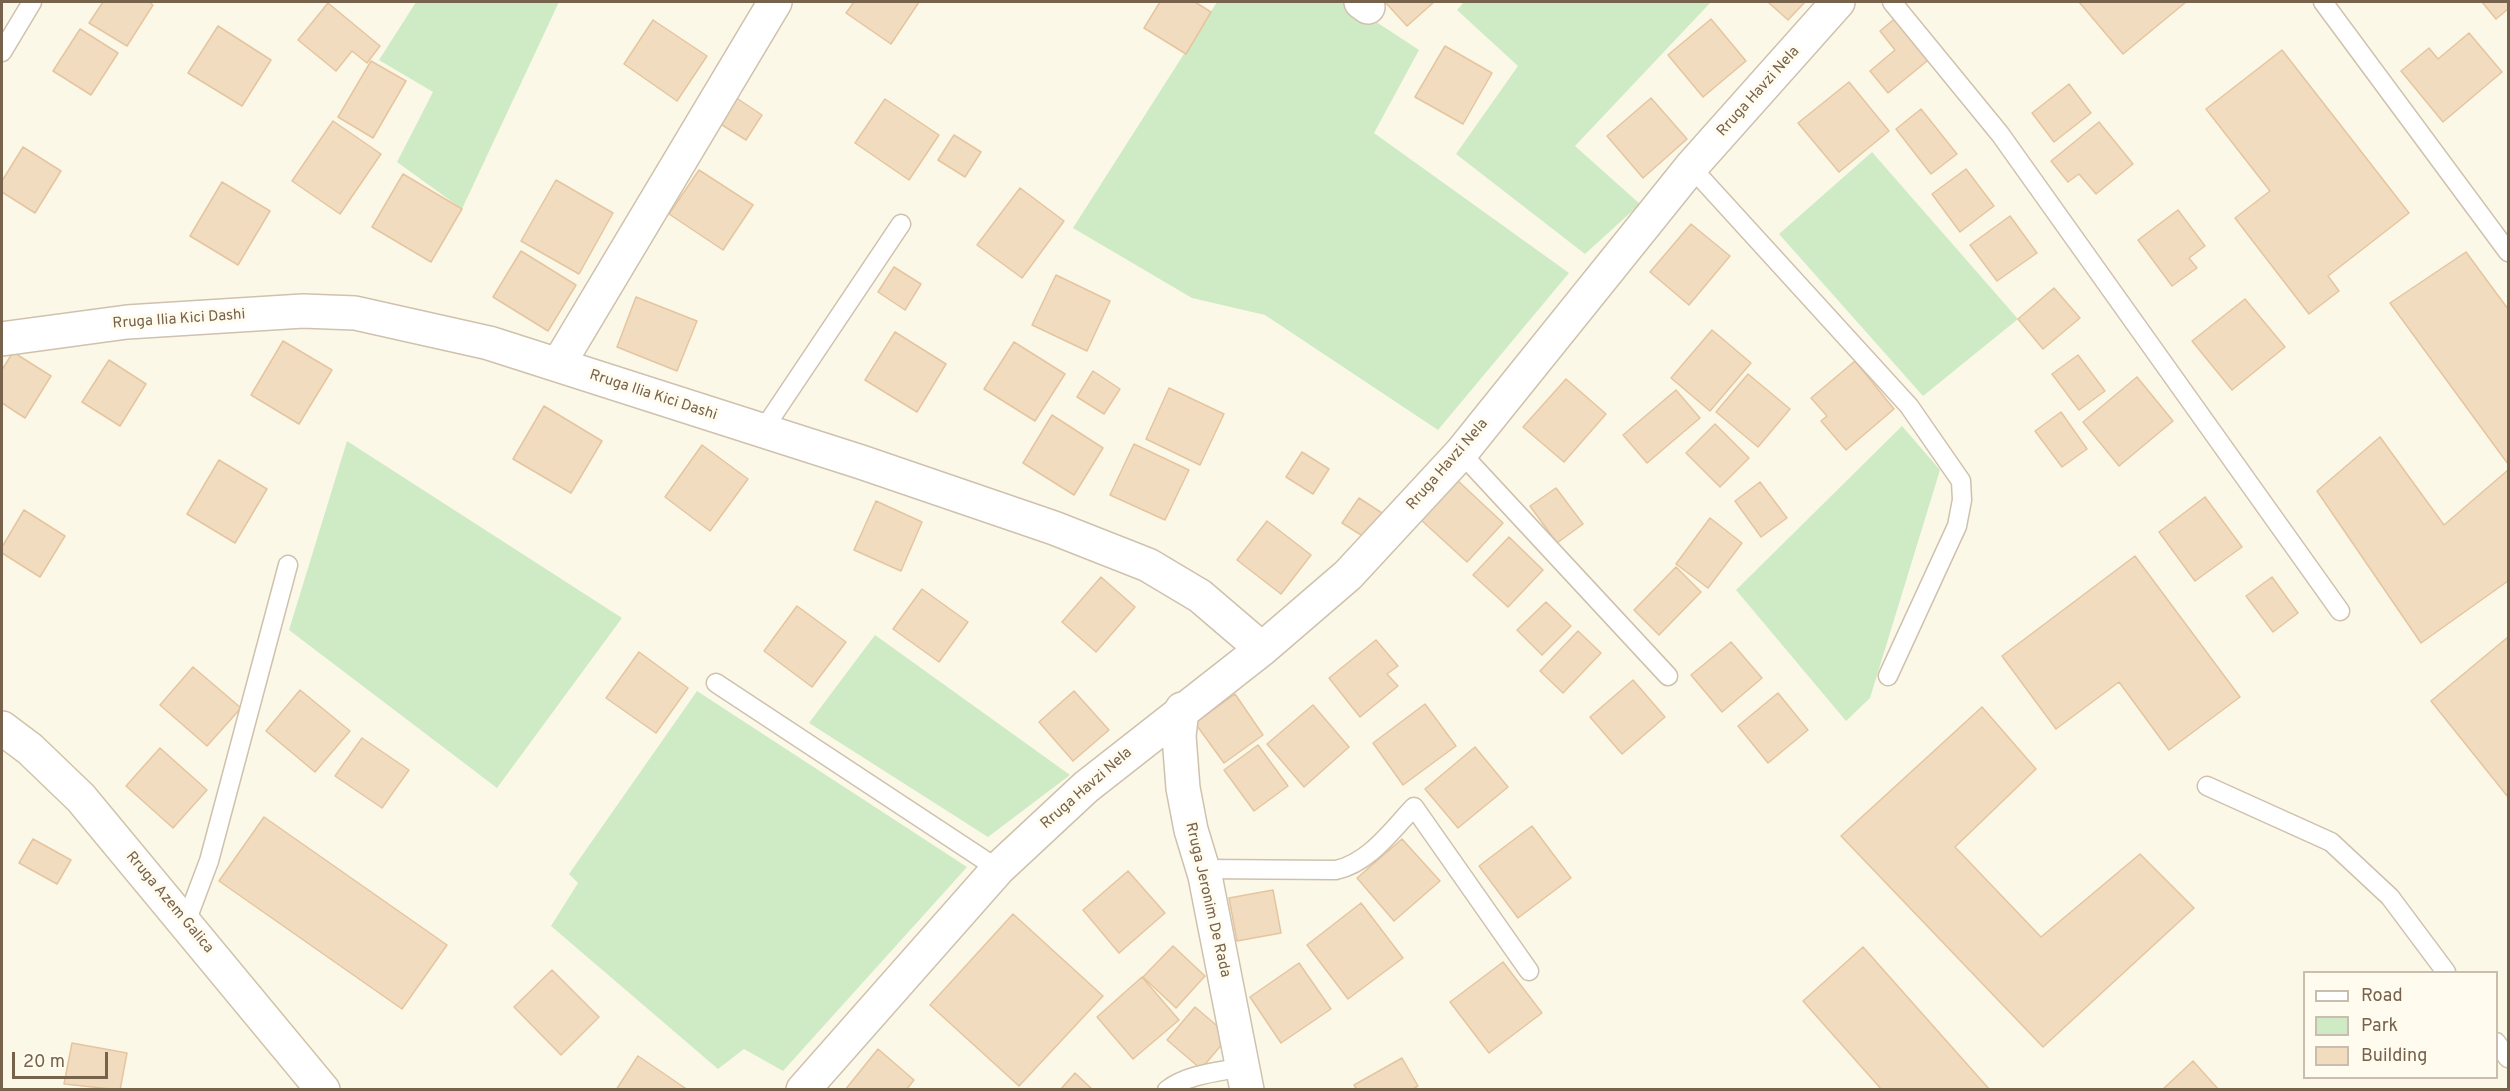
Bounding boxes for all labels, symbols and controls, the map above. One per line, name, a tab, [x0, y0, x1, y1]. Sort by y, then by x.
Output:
street label: Rruga Havzi Nela	[1714, 43, 1804, 141]
street label: Rruga Ilia Kici Dashi	[112, 306, 246, 334]
street label: Rruga Ilia Kici Dashi	[587, 367, 719, 425]
street label: Rruga Havzi Nela	[1404, 416, 1492, 514]
street label: Rruga Havzi Nela	[1038, 745, 1136, 833]
street label: Rruga Jeronim De Rada	[1180, 821, 1234, 979]
street label: Rruga Azem Galica	[121, 848, 217, 958]
legend	[2303, 971, 2498, 1079]
text: Road	[2361, 985, 2403, 1008]
text: Park	[2361, 1015, 2398, 1038]
scale bar	[15, 1040, 111, 1078]
text: Building	[2361, 1045, 2427, 1068]
text: 20 m	[23, 1051, 65, 1074]

